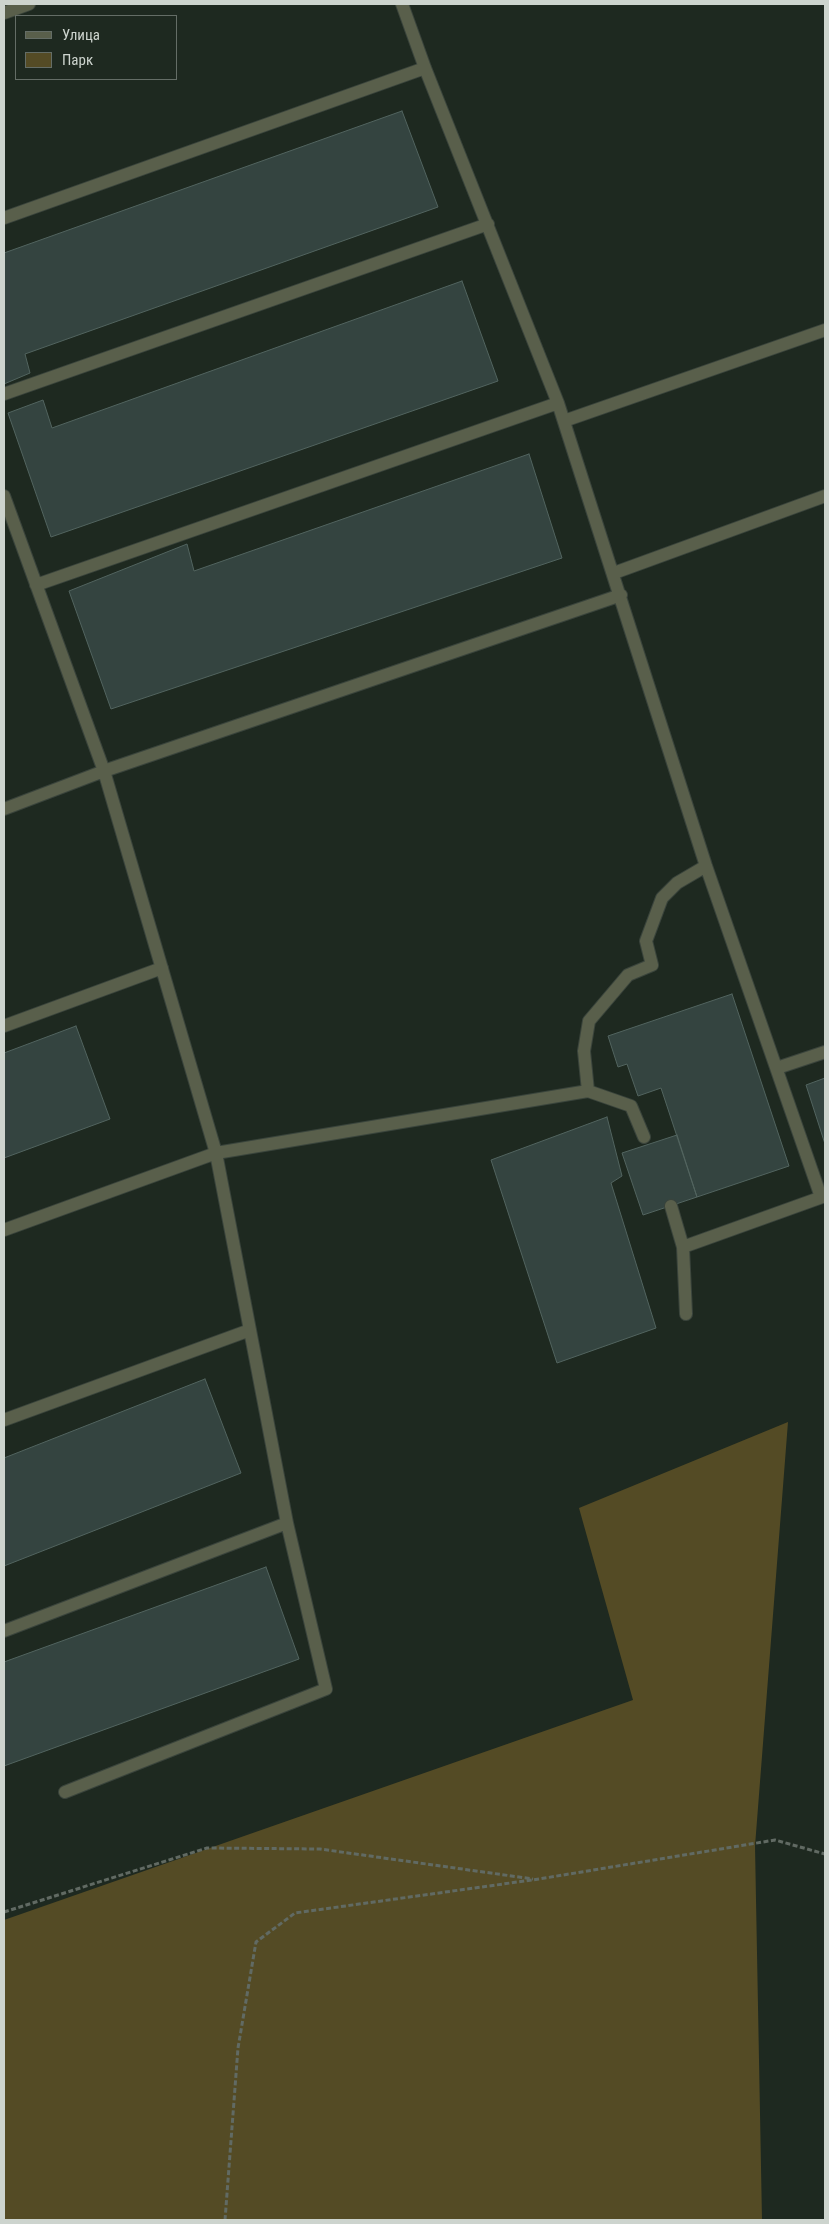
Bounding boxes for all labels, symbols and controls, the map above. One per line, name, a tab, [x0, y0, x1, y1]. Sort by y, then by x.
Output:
legend	[15, 15, 178, 80]
text: Улица	[62, 26, 100, 44]
text: Парк	[62, 51, 93, 69]

